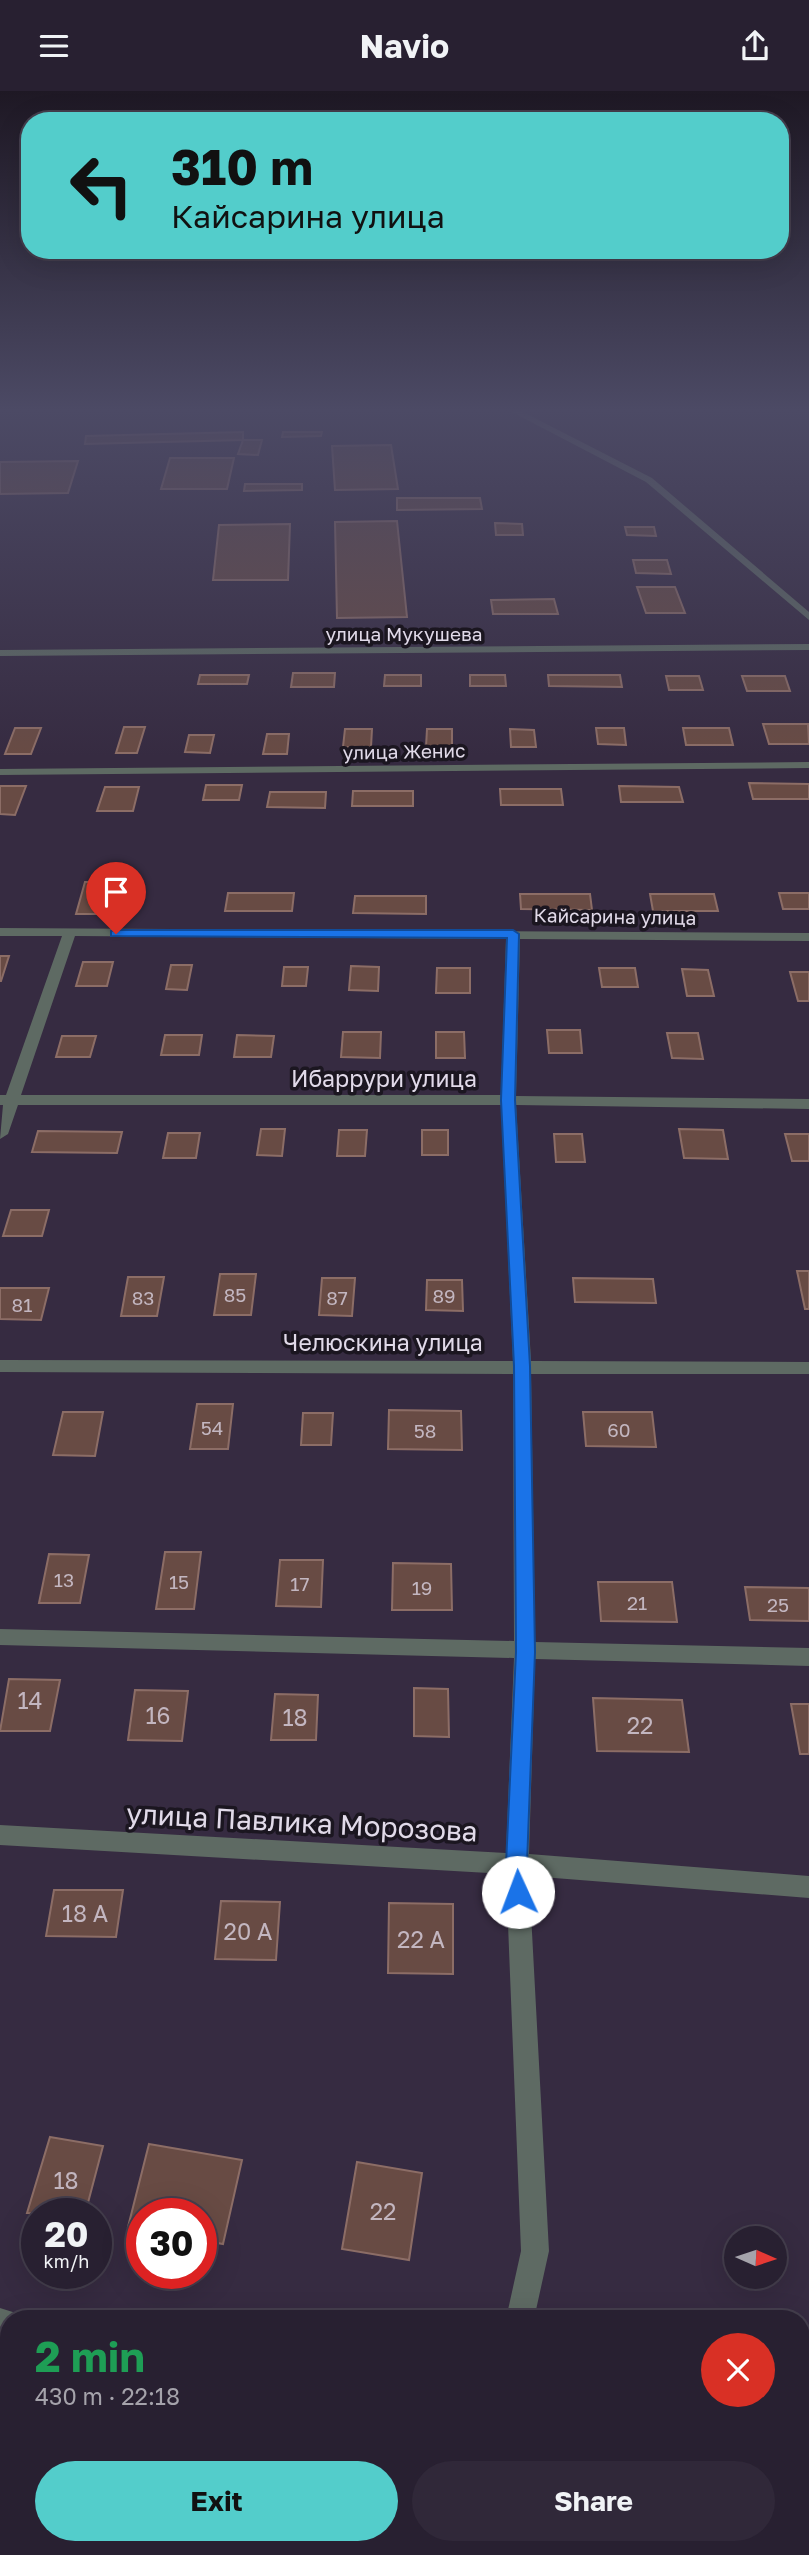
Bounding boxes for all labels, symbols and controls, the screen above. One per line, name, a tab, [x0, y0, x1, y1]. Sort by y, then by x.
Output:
icon: menu	[35, 27, 73, 65]
text: Navio	[360, 27, 449, 65]
icon: share	[736, 27, 774, 65]
text: 310 m	[171, 137, 313, 196]
icon: left	[56, 140, 147, 231]
text: Кайсарина улица	[171, 197, 445, 235]
street label: улица Мукушева	[325, 622, 483, 645]
street label: улица Женис	[342, 738, 466, 764]
pin	[86, 862, 146, 934]
icon: arrive	[97, 873, 135, 911]
street label: Кайсарина улица	[534, 903, 696, 929]
street label: Ибаррури улица	[291, 1064, 477, 1092]
house number: 85	[224, 1283, 246, 1306]
house number: 89	[432, 1284, 456, 1307]
house number: 83	[132, 1286, 154, 1309]
house number: 87	[326, 1286, 348, 1309]
house number: 81	[12, 1293, 32, 1316]
street label: Челюскина улица	[283, 1328, 483, 1356]
house number: 54	[201, 1416, 223, 1439]
house number: 60	[607, 1418, 631, 1441]
house number: 58	[414, 1419, 436, 1442]
house number: 13	[54, 1568, 74, 1591]
house number: 15	[169, 1570, 189, 1593]
house number: 17	[290, 1572, 310, 1595]
house number: 19	[412, 1576, 432, 1599]
house number: 21	[627, 1591, 647, 1614]
house number: 25	[767, 1593, 789, 1616]
house number: 14	[17, 1686, 43, 1714]
house number: 16	[145, 1701, 171, 1729]
house number: 18	[282, 1703, 308, 1731]
house number: 22	[627, 1711, 653, 1739]
street label: улица Павлика Морозова	[125, 1796, 479, 1848]
position arrow	[481, 1855, 555, 1929]
house number: 18 А	[62, 1899, 108, 1927]
house number: 20 А	[224, 1917, 272, 1945]
house number: 22 А	[397, 1925, 445, 1953]
house number: 18	[53, 2166, 79, 2194]
house number: 22	[370, 2197, 396, 2225]
speed limit sign: 30	[126, 2198, 217, 2289]
text: 20	[44, 2213, 89, 2255]
north arrow	[724, 2226, 788, 2289]
map controls	[724, 2226, 787, 2289]
text: km/h	[44, 2250, 89, 2272]
text: 2 min	[35, 2331, 145, 2381]
button: close	[701, 2333, 775, 2407]
text: 430 m · 22:18	[35, 2382, 180, 2410]
button: Exit	[35, 2461, 398, 2541]
button: Share	[412, 2461, 775, 2541]

